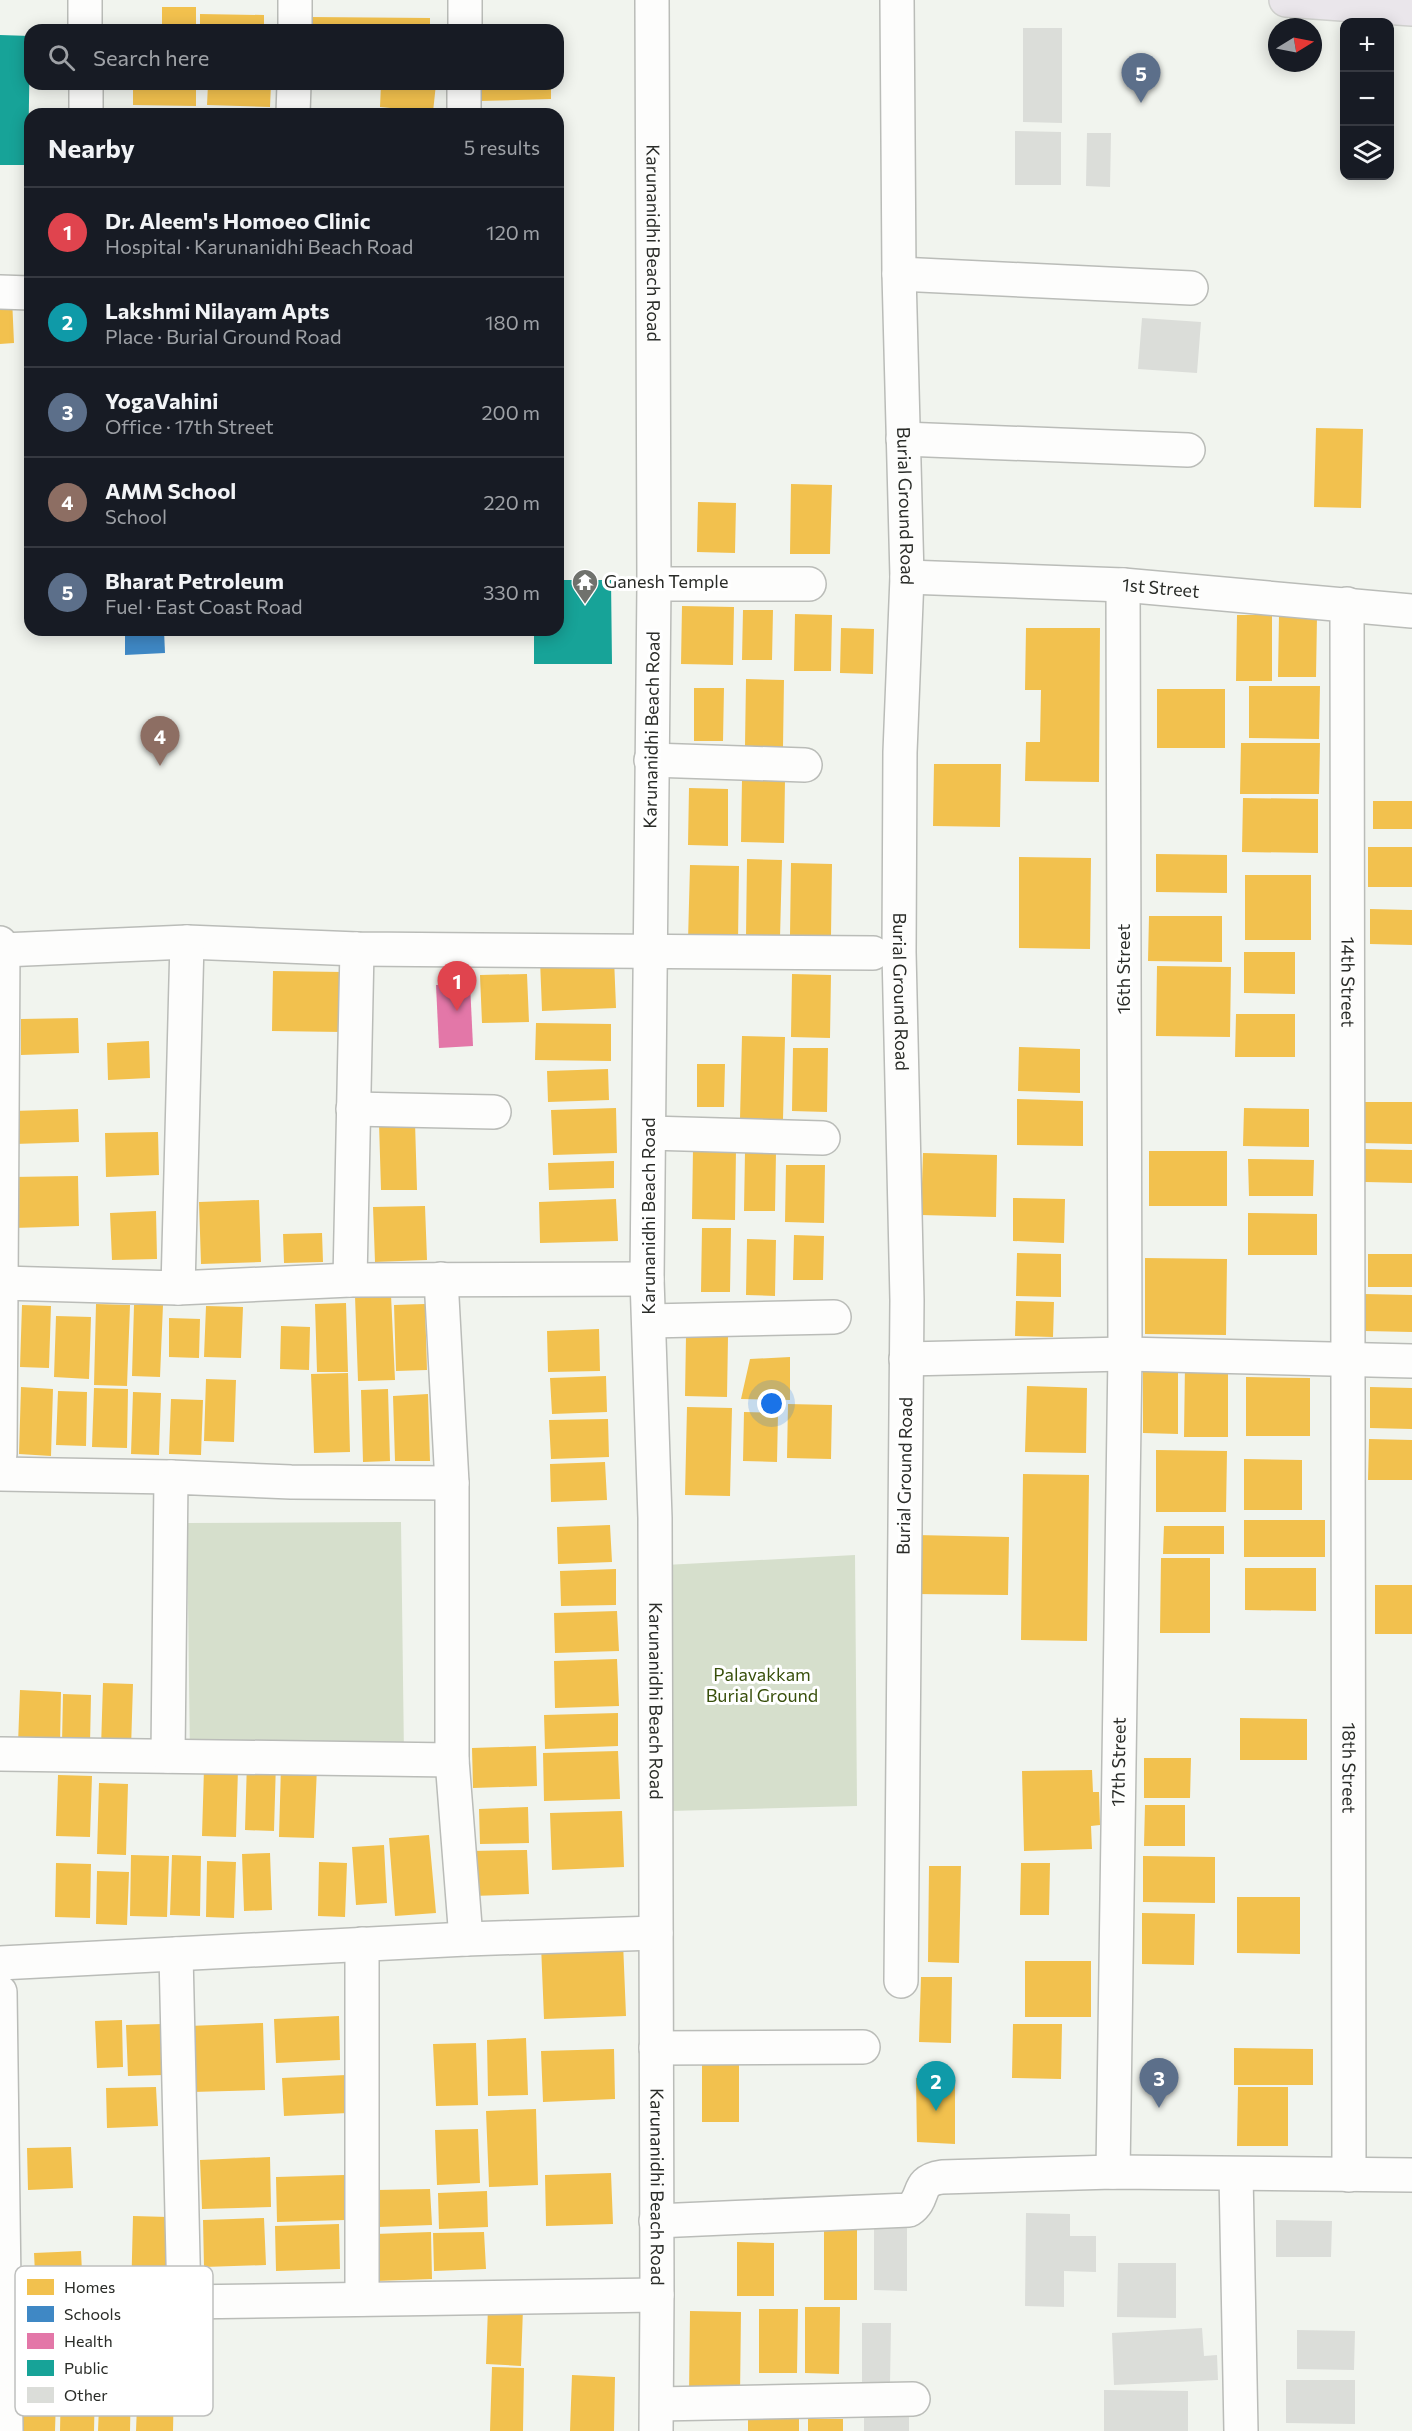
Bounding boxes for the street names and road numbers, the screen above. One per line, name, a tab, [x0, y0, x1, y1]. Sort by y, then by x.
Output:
street label: Karunanidhi Beach Road	[642, 144, 665, 342]
street label: Burial Ground Road	[893, 427, 919, 585]
street label: 1st Street	[1121, 573, 1200, 602]
street label: Karunanidhi Beach Road	[638, 631, 664, 829]
street label: Burial Ground Road	[889, 913, 914, 1071]
street label: 16th Street	[1112, 924, 1134, 1014]
street label: 14th Street	[1337, 937, 1360, 1027]
street label: Karunanidhi Beach Road	[637, 1117, 659, 1315]
street label: Burial Ground Road	[892, 1397, 916, 1555]
street label: Karunanidhi Beach Road	[645, 1602, 668, 1800]
street label: 17th Street	[1106, 1717, 1130, 1807]
street label: 18th Street	[1338, 1723, 1361, 1813]
street label: Karunanidhi Beach Road	[646, 2088, 669, 2286]

